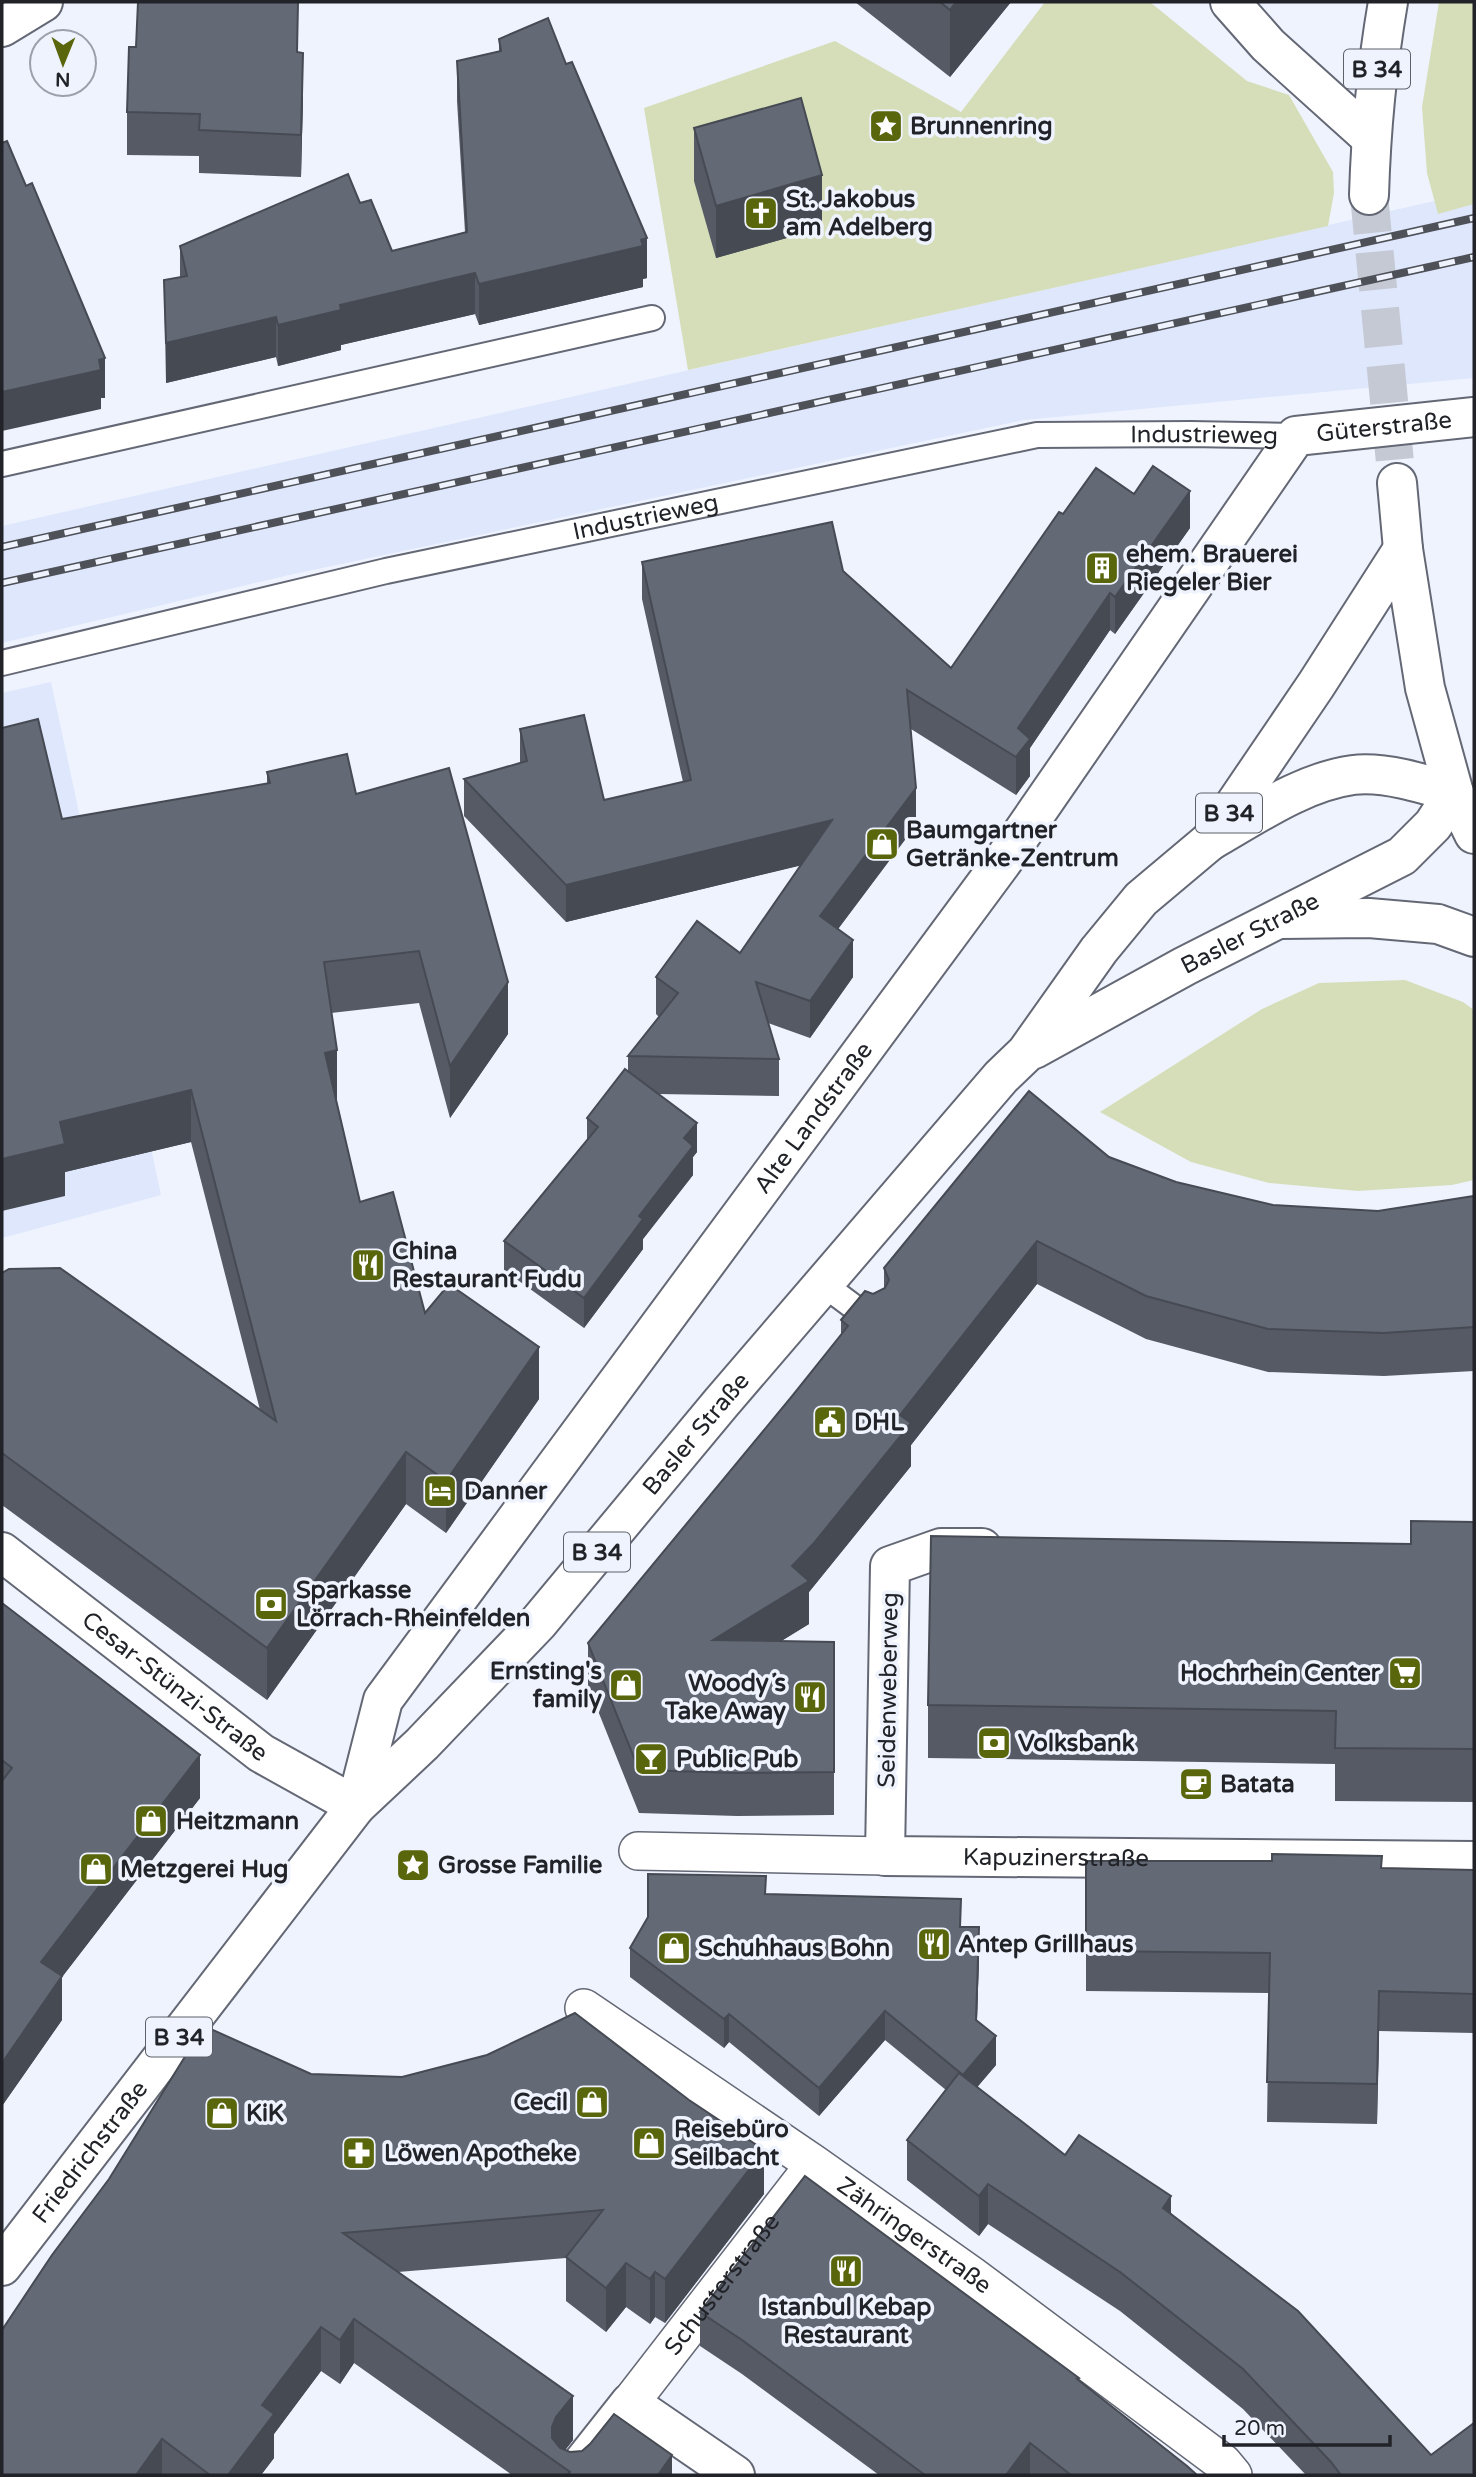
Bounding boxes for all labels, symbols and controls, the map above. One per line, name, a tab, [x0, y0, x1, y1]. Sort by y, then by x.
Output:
north arrow	[28, 28, 98, 98]
road number: B 34	[1344, 50, 1410, 88]
text: N	[55, 68, 71, 90]
place icon: Brunnenring	[867, 107, 905, 145]
place label: Brunnenring	[910, 112, 1053, 141]
place label: St. Jakobus am Adelberg	[786, 185, 933, 242]
church icon: St. Jakobus am Adelberg	[742, 194, 780, 232]
street label: Güterstraße	[1315, 405, 1453, 449]
street label: Industrieweg	[1130, 420, 1278, 451]
street label: Industrieweg	[570, 488, 721, 547]
place label: ehem. Brauerei Riegeler Bier	[1126, 540, 1298, 597]
building icon: ehem. Brauerei Riegeler Bier	[1083, 549, 1121, 587]
road number: B 34	[1196, 793, 1262, 832]
place label: Baumgartner Getränke-Zentrum	[906, 816, 1119, 873]
shop icon: Baumgartner Getränke-Zentrum	[863, 825, 901, 863]
street label: Basler Straße	[1176, 887, 1324, 981]
street label: Alte Landstraße	[748, 1036, 879, 1199]
place label: China Restaurant Fudu	[392, 1237, 582, 1294]
restaurant icon: China Restaurant Fudu	[349, 1246, 387, 1284]
street label: Basler Straße	[637, 1367, 756, 1501]
public building icon: DHL	[811, 1403, 849, 1441]
place label: DHL	[854, 1408, 904, 1437]
hotel icon: Danner	[421, 1472, 459, 1510]
place label: Danner	[464, 1477, 548, 1506]
road number: B 34	[564, 1532, 630, 1572]
place label: Sparkasse Lörrach-Rheinfelden	[296, 1576, 530, 1633]
bank icon: Sparkasse Lörrach-Rheinfelden	[252, 1585, 290, 1623]
street label: Seidenweberweg	[872, 1592, 905, 1788]
street label: Cesar-Stünzi-Straße	[76, 1605, 274, 1768]
supermarket icon: Hochrhein Center	[1386, 1654, 1424, 1692]
place label: Ernsting's family	[490, 1657, 602, 1714]
place label: Hochrhein Center	[1180, 1659, 1381, 1688]
shop icon: Ernsting's family	[607, 1666, 645, 1704]
place label: Woody´s Take Away	[664, 1669, 786, 1726]
restaurant icon: Woody´s Take Away	[791, 1678, 829, 1716]
bank icon: Volksbank	[975, 1724, 1013, 1762]
place label: Volksbank	[1018, 1729, 1135, 1758]
bar icon: Public Pub	[632, 1740, 670, 1778]
place label: Public Pub	[676, 1745, 798, 1774]
cafe icon: Batata	[1177, 1765, 1215, 1803]
place label: Batata	[1220, 1770, 1295, 1799]
shop icon: Heitzmann	[132, 1802, 170, 1840]
place label: Heitzmann	[176, 1807, 299, 1836]
street label: Kapuzinerstraße	[963, 1843, 1149, 1873]
place icon: Grosse Familie	[394, 1846, 432, 1884]
shop icon: Metzgerei Hug	[77, 1850, 115, 1888]
place label: Grosse Familie	[438, 1851, 603, 1880]
place label: Metzgerei Hug	[120, 1855, 288, 1884]
restaurant icon: Antep Grillhaus	[915, 1925, 953, 1963]
shop icon: Schuhhaus Bohn	[655, 1929, 693, 1967]
place label: Antep Grillhaus	[958, 1930, 1134, 1959]
place label: Schuhhaus Bohn	[698, 1934, 890, 1963]
road number: B 34	[146, 2018, 212, 2056]
street label: Friedrichstraße	[26, 2075, 154, 2229]
shop icon: Cecil	[573, 2083, 611, 2121]
place label: Cecil	[513, 2088, 568, 2117]
shop icon: KiK	[203, 2094, 241, 2132]
place label: KiK	[246, 2099, 284, 2128]
place label: Reisebüro Seilbacht	[674, 2115, 789, 2172]
shop icon: Reisebüro Seilbacht	[630, 2124, 668, 2162]
pharmacy icon: Löwen Apotheke	[340, 2134, 378, 2172]
place label: Löwen Apotheke	[384, 2139, 577, 2168]
street label: Zähringerstraße	[831, 2171, 997, 2300]
street label: Schusterstraße	[658, 2208, 786, 2361]
restaurant icon: Istanbul Kebap Restaurant	[827, 2252, 865, 2290]
place label: Istanbul Kebap Restaurant	[761, 2293, 931, 2350]
scale bar	[1224, 2404, 1390, 2448]
text: 20 m	[1234, 2416, 1285, 2441]

